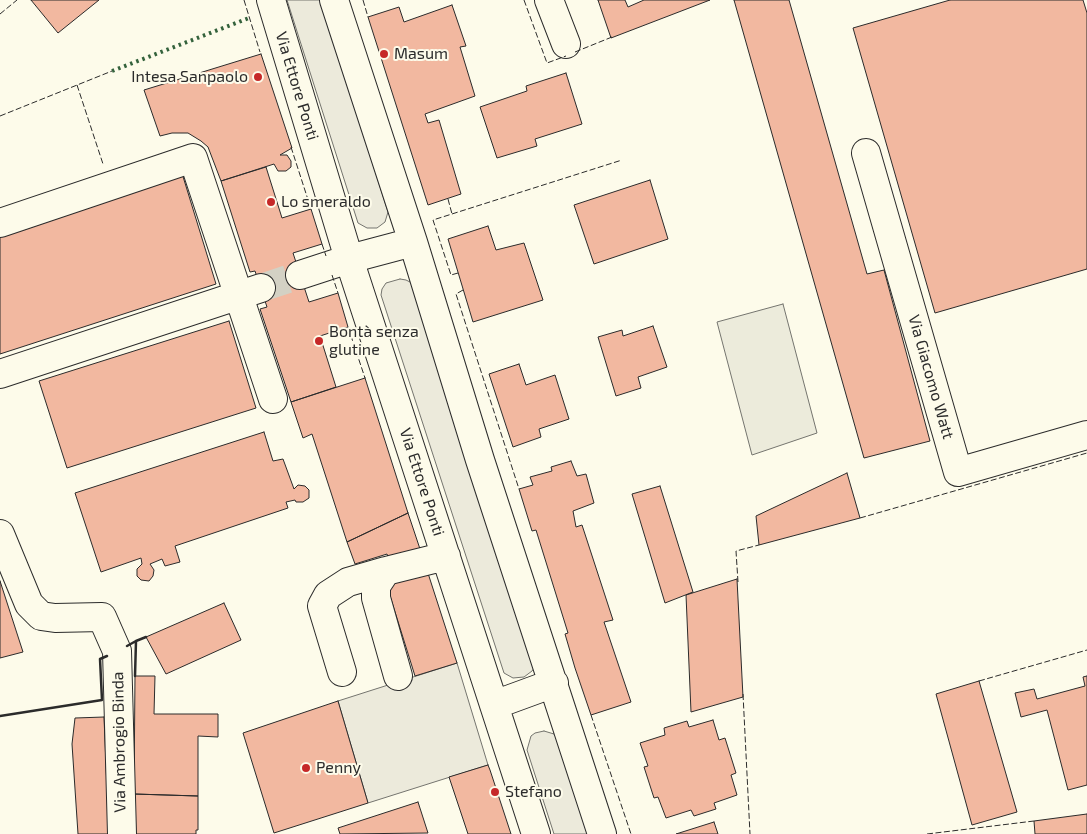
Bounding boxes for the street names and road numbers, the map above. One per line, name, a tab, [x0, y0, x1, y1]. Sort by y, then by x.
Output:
street label: Via Ettore Ponti	[271, 29, 323, 143]
street label: Via Giacomo Watt	[904, 313, 958, 441]
street label: Via Ettore Ponti	[395, 426, 449, 538]
street label: Via Ambrogio Binda	[108, 671, 130, 813]

